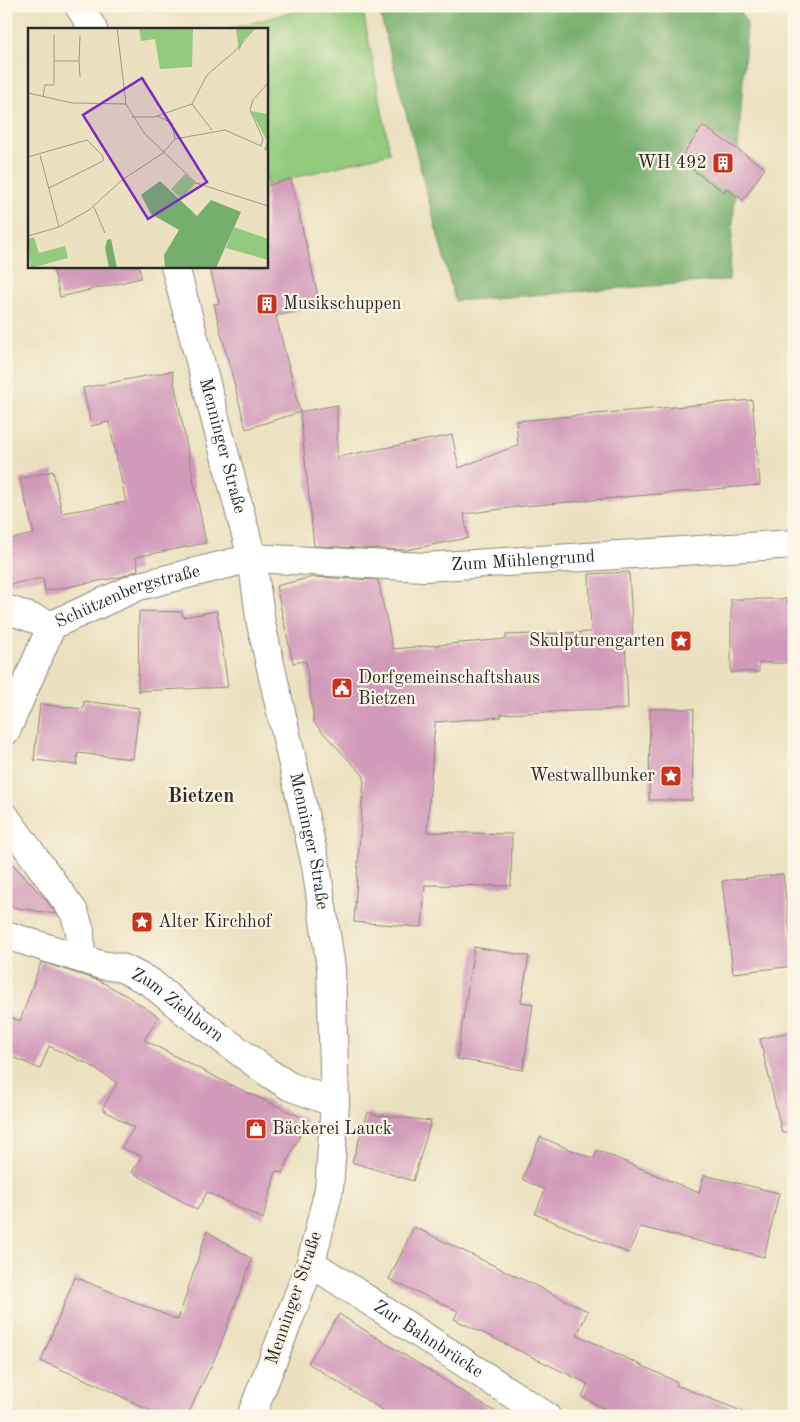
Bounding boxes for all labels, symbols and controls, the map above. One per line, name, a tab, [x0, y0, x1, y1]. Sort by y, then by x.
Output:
inset map	[28, 28, 268, 268]
building icon: WH 492	[711, 151, 735, 175]
place label: WH 492	[637, 154, 707, 172]
building icon: Musikschuppen	[255, 292, 279, 316]
place label: Musikschuppen	[283, 295, 402, 313]
street label: Menninger Straße	[196, 376, 249, 516]
street label: Zum Mühlengrund	[451, 547, 596, 574]
street label: Schützenbergstraße	[52, 562, 202, 631]
place icon: Skulpturengarten	[669, 629, 693, 653]
place label: Skulpturengarten	[529, 632, 665, 650]
place label: Dorfgemeinschaftshaus Bietzen	[358, 669, 540, 708]
public building icon: Dorfgemeinschaftshaus Bietzen	[330, 676, 354, 700]
place icon: Westwallbunker	[659, 764, 683, 788]
place label: Westwallbunker	[530, 767, 656, 785]
street label: Menninger Straße	[286, 771, 331, 911]
district label: Bietzen	[168, 787, 234, 807]
place icon: Alter Kirchhof	[130, 910, 154, 934]
place label: Alter Kirchhof	[158, 913, 273, 931]
street label: Zum Ziehborn	[129, 965, 227, 1046]
shop icon: Bäckerei Lauck	[244, 1117, 268, 1141]
place label: Bäckerei Lauck	[272, 1120, 392, 1138]
street label: Menninger Straße	[263, 1229, 325, 1367]
street label: Zur Bahnbrücke	[370, 1297, 486, 1381]

